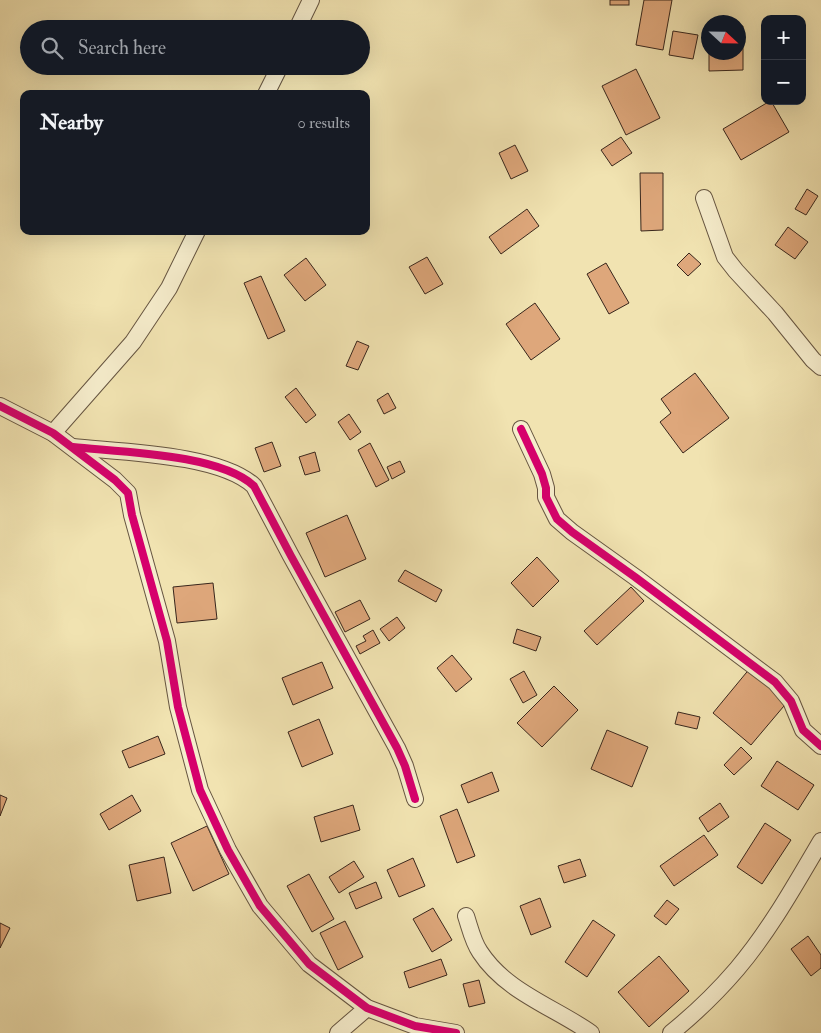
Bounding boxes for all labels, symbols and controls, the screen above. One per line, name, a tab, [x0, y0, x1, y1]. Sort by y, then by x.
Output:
north arrow	[701, 15, 746, 60]
map controls	[761, 15, 806, 105]
button: +	[761, 15, 806, 60]
search box	[20, 20, 370, 75]
icon: search	[38, 34, 66, 62]
text: Search here	[78, 36, 166, 60]
button: −	[761, 60, 806, 105]
text: Nearby	[40, 109, 103, 136]
text: 0 results	[297, 113, 350, 133]

